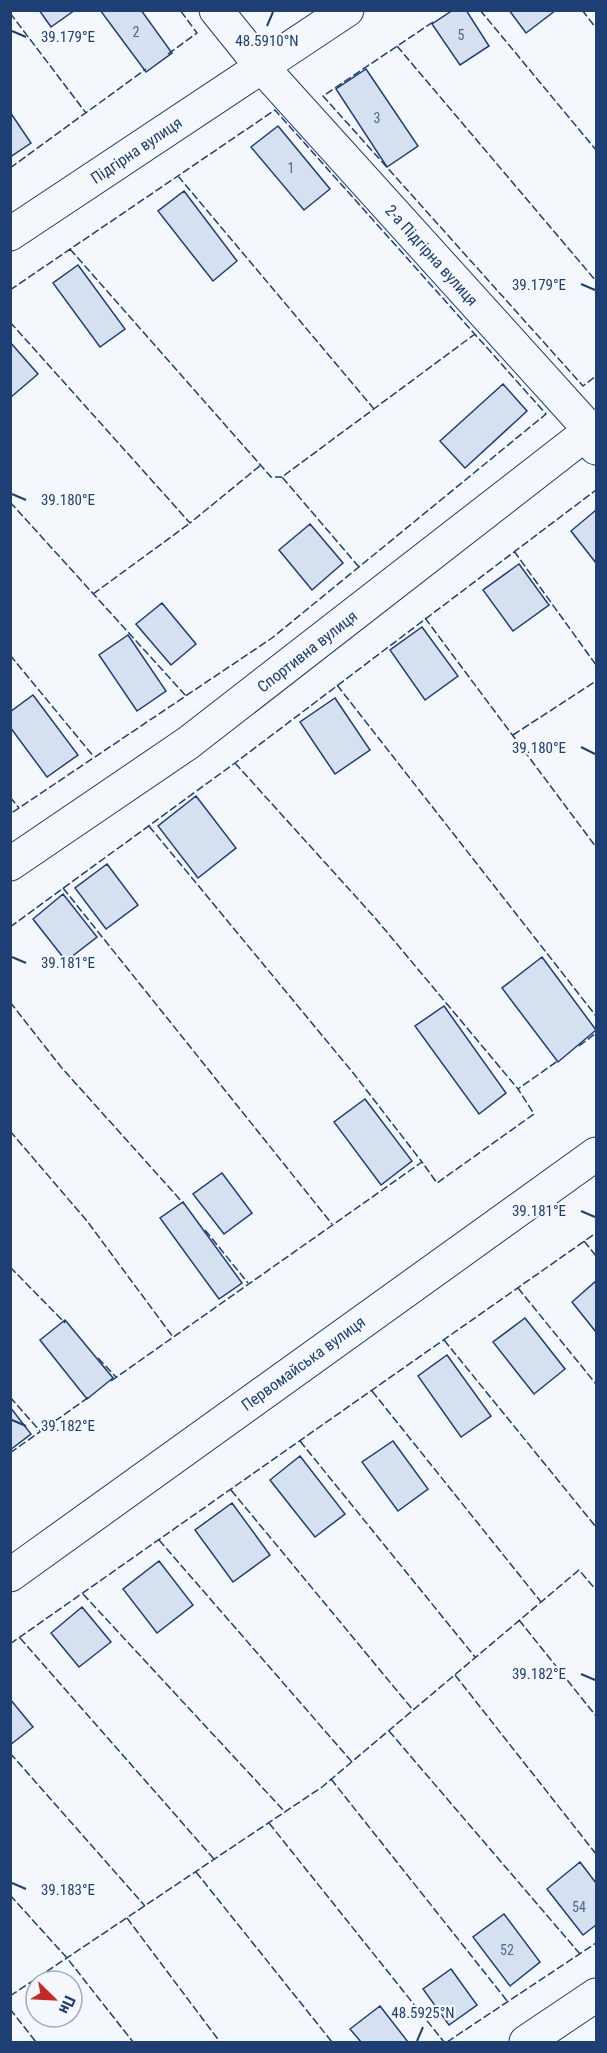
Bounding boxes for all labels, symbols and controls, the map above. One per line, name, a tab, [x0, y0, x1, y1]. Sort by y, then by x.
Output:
house number: 2	[133, 24, 140, 40]
house number: 5	[458, 27, 465, 43]
text: 39.179°E	[41, 28, 95, 46]
text: 48.5910°N	[235, 32, 299, 50]
house number: 3	[374, 110, 380, 126]
street label: Підгірна вулиця	[87, 113, 186, 188]
house number: 1	[288, 160, 294, 176]
street label: 2-а Підгірна вулиця	[381, 201, 482, 310]
text: 39.179°E	[512, 276, 566, 294]
text: 39.180°E	[41, 491, 95, 509]
street label: Спортивна вулиця	[253, 606, 361, 696]
text: 39.180°E	[512, 739, 566, 757]
text: 39.181°E	[41, 954, 95, 972]
text: 39.181°E	[512, 1202, 566, 1220]
street label: Первомайська вулиця	[238, 1312, 369, 1415]
text: 39.182°E	[41, 1417, 95, 1435]
text: 39.182°E	[512, 1665, 566, 1683]
text: 39.183°E	[41, 1881, 95, 1899]
house number: 54	[572, 1899, 586, 1915]
house number: 52	[500, 1942, 514, 1958]
north arrow	[24, 1969, 84, 2029]
text: Пн	[55, 1993, 80, 2017]
text: 48.5925°N	[391, 2004, 455, 2022]

